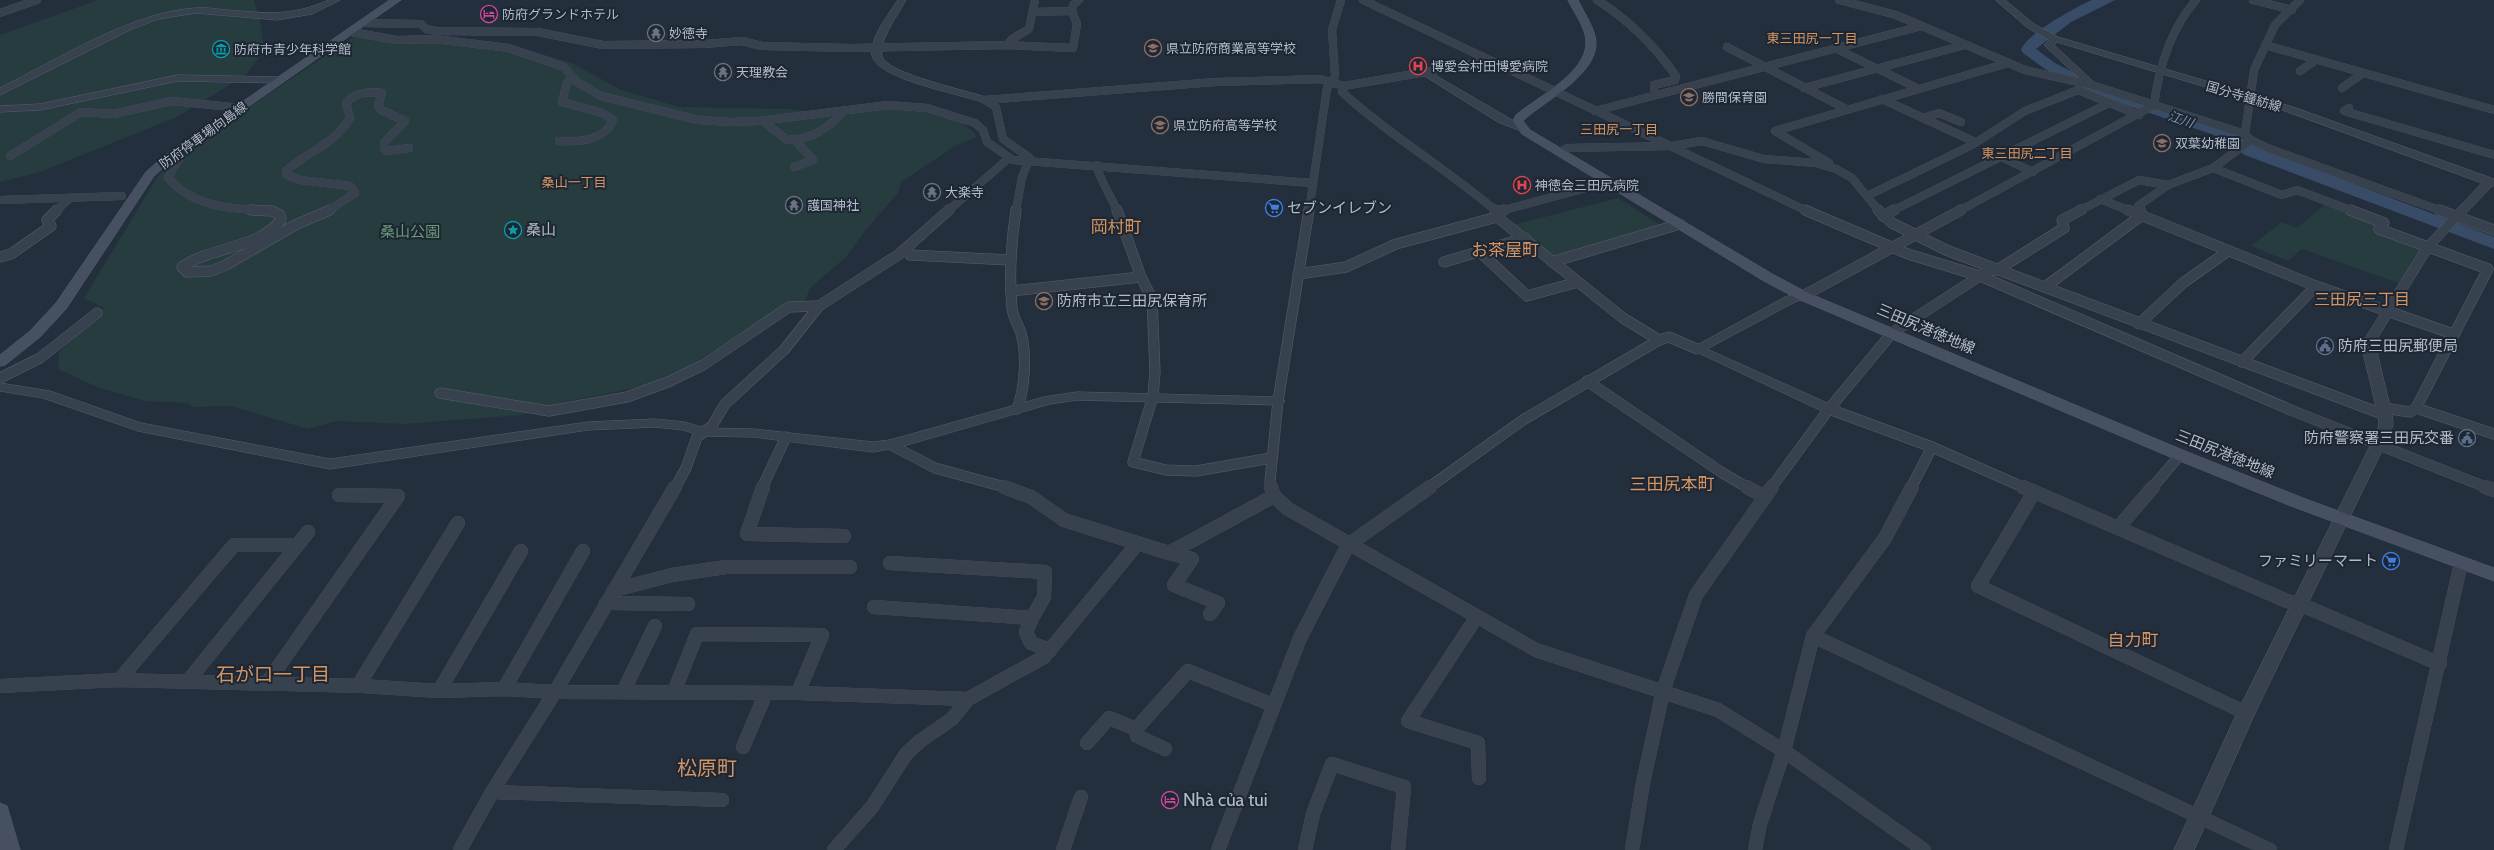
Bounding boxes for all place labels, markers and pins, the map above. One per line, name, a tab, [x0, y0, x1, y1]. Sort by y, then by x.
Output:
hotel icon: 防府グランドホテル	[479, 4, 499, 24]
place label: 防府グランドホテル	[502, 6, 619, 22]
temple icon: 妙徳寺	[646, 23, 666, 43]
place label: 妙徳寺	[669, 25, 708, 41]
school or university icon: 県立防府商業高等学校	[1143, 38, 1163, 58]
museum icon: 防府市青少年科学館	[211, 39, 231, 59]
place label: 県立防府商業高等学校	[1166, 40, 1296, 56]
place label: 防府市青少年科学館	[234, 41, 351, 57]
hospital icon: 博愛会村田博愛病院	[1408, 56, 1428, 76]
place label: 博愛会村田博愛病院	[1431, 58, 1548, 74]
temple icon: 天理教会	[713, 62, 733, 82]
place label: 天理教会	[736, 64, 788, 80]
school or university icon: 勝間保育園	[1679, 87, 1699, 107]
place label: 勝間保育園	[1702, 89, 1767, 105]
school or university icon: 県立防府高等学校	[1150, 115, 1170, 135]
place label: 県立防府高等学校	[1173, 117, 1277, 133]
school or university icon: 双葉幼稚園	[2152, 133, 2172, 153]
place label: 双葉幼稚園	[2175, 135, 2240, 151]
hospital icon: 神徳会三田尻病院	[1512, 175, 1532, 195]
place label: 神徳会三田尻病院	[1535, 177, 1639, 193]
temple icon: 大楽寺	[922, 182, 942, 202]
place label: 大楽寺	[945, 184, 984, 200]
temple icon: 護国神社	[784, 195, 804, 215]
place label: 護国神社	[807, 197, 859, 213]
supermarket icon: セブンイレブン	[1264, 198, 1284, 218]
place label: セブンイレブン	[1287, 199, 1392, 217]
place icon: 桑山	[503, 220, 523, 240]
place label: 桑山	[526, 221, 556, 239]
school or university icon: 防府市立三田尻保育所	[1034, 291, 1054, 311]
place label: 防府市立三田尻保育所	[1057, 292, 1207, 310]
public building icon: 防府三田尻郵便局	[2315, 336, 2335, 356]
place label: 防府三田尻郵便局	[2338, 337, 2458, 355]
public building icon: 防府警察署三田尻交番	[2457, 428, 2477, 448]
place label: 防府警察署三田尻交番	[2304, 429, 2454, 447]
supermarket icon: ファミリーマート	[2381, 551, 2401, 571]
place label: ファミリーマート	[2258, 552, 2378, 570]
place label: Nhà của tui	[1183, 789, 1268, 811]
hotel icon: Nhà của tui	[1160, 790, 1180, 810]

